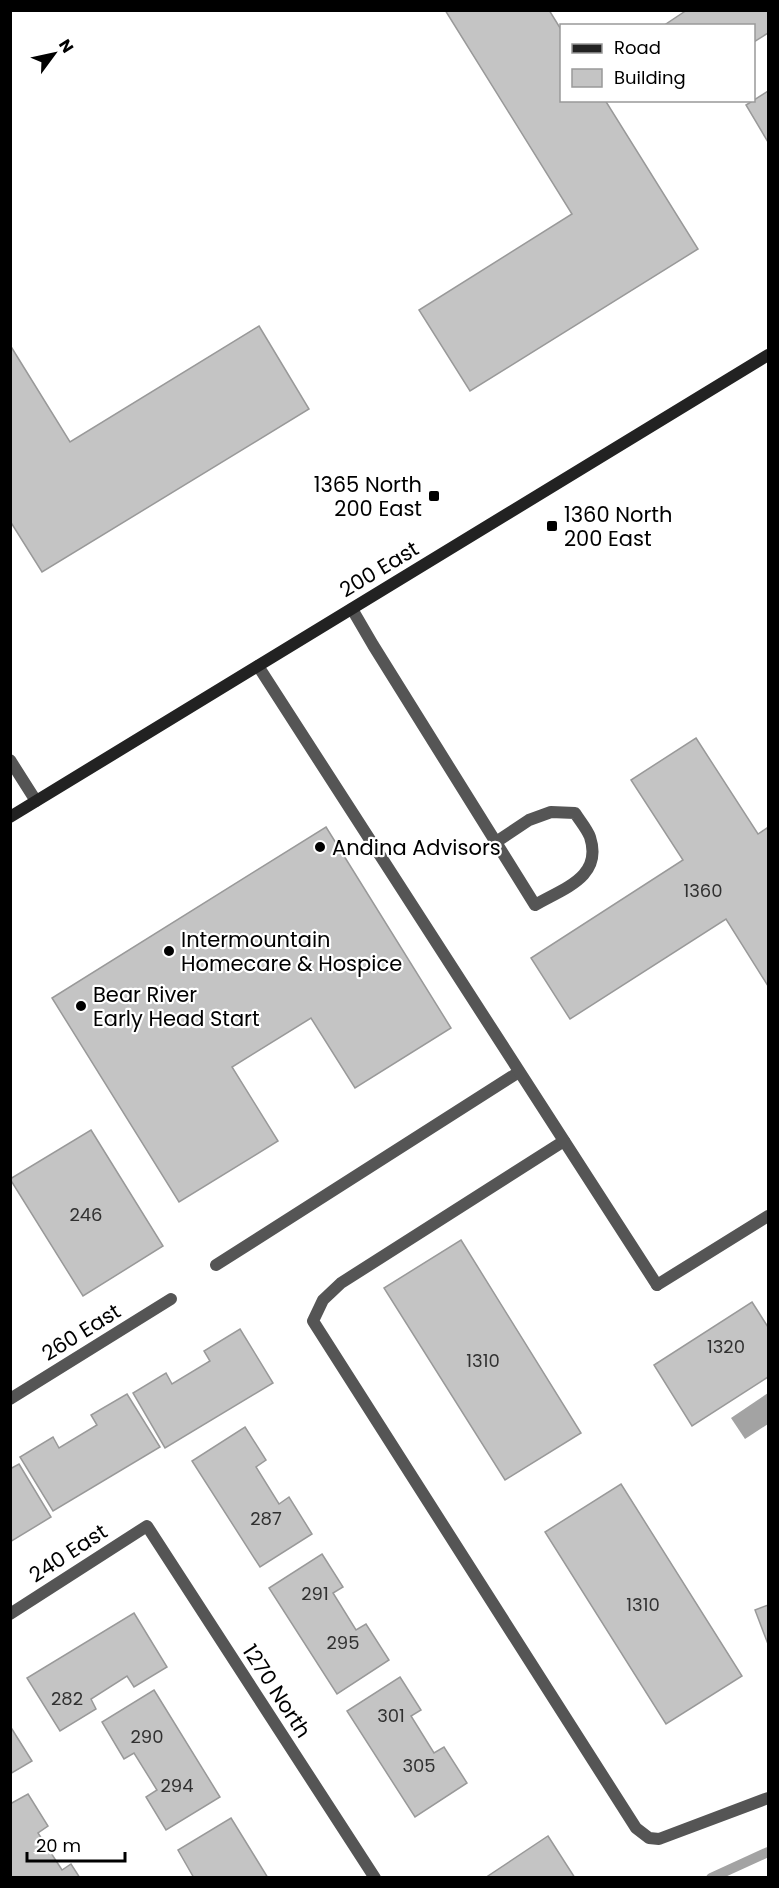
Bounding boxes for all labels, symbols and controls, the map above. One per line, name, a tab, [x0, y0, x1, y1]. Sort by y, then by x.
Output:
north arrow	[24, 24, 84, 84]
legend	[560, 24, 755, 102]
text: N	[53, 35, 79, 57]
text: Road	[614, 35, 661, 60]
text: Building	[614, 65, 686, 90]
place label: 1365 North 200 East	[314, 470, 422, 523]
marker: 1365 North 200 East	[427, 489, 441, 503]
place label: 1360 North 200 East	[564, 500, 672, 553]
marker: 1360 North 200 East	[545, 519, 559, 533]
street label: 200 East	[334, 534, 424, 604]
place label: Andina Advisors	[332, 833, 501, 862]
marker: Andina Advisors	[313, 840, 327, 854]
house number: 1360	[683, 878, 723, 903]
place label: Intermountain Homecare & Hospice	[181, 925, 402, 978]
marker: Intermountain Homecare & Hospice	[162, 944, 176, 958]
place label: Bear River Early Head Start	[93, 980, 260, 1033]
marker: Bear River Early Head Start	[74, 999, 88, 1013]
house number: 246	[69, 1202, 103, 1227]
street label: 260 East	[36, 1296, 126, 1368]
house number: 1320	[707, 1334, 745, 1359]
house number: 1310	[466, 1348, 500, 1373]
house number: 287	[250, 1506, 282, 1531]
street label: 240 East	[23, 1517, 113, 1589]
house number: 291	[301, 1581, 329, 1606]
house number: 1310	[626, 1592, 660, 1617]
house number: 295	[327, 1630, 360, 1655]
street label: 1270 North	[236, 1639, 318, 1743]
house number: 282	[51, 1686, 83, 1711]
house number: 301	[377, 1703, 405, 1728]
house number: 290	[131, 1724, 164, 1749]
house number: 305	[402, 1753, 436, 1778]
house number: 294	[160, 1773, 194, 1798]
scale bar	[27, 1825, 124, 1863]
text: 20 m	[36, 1833, 81, 1858]

